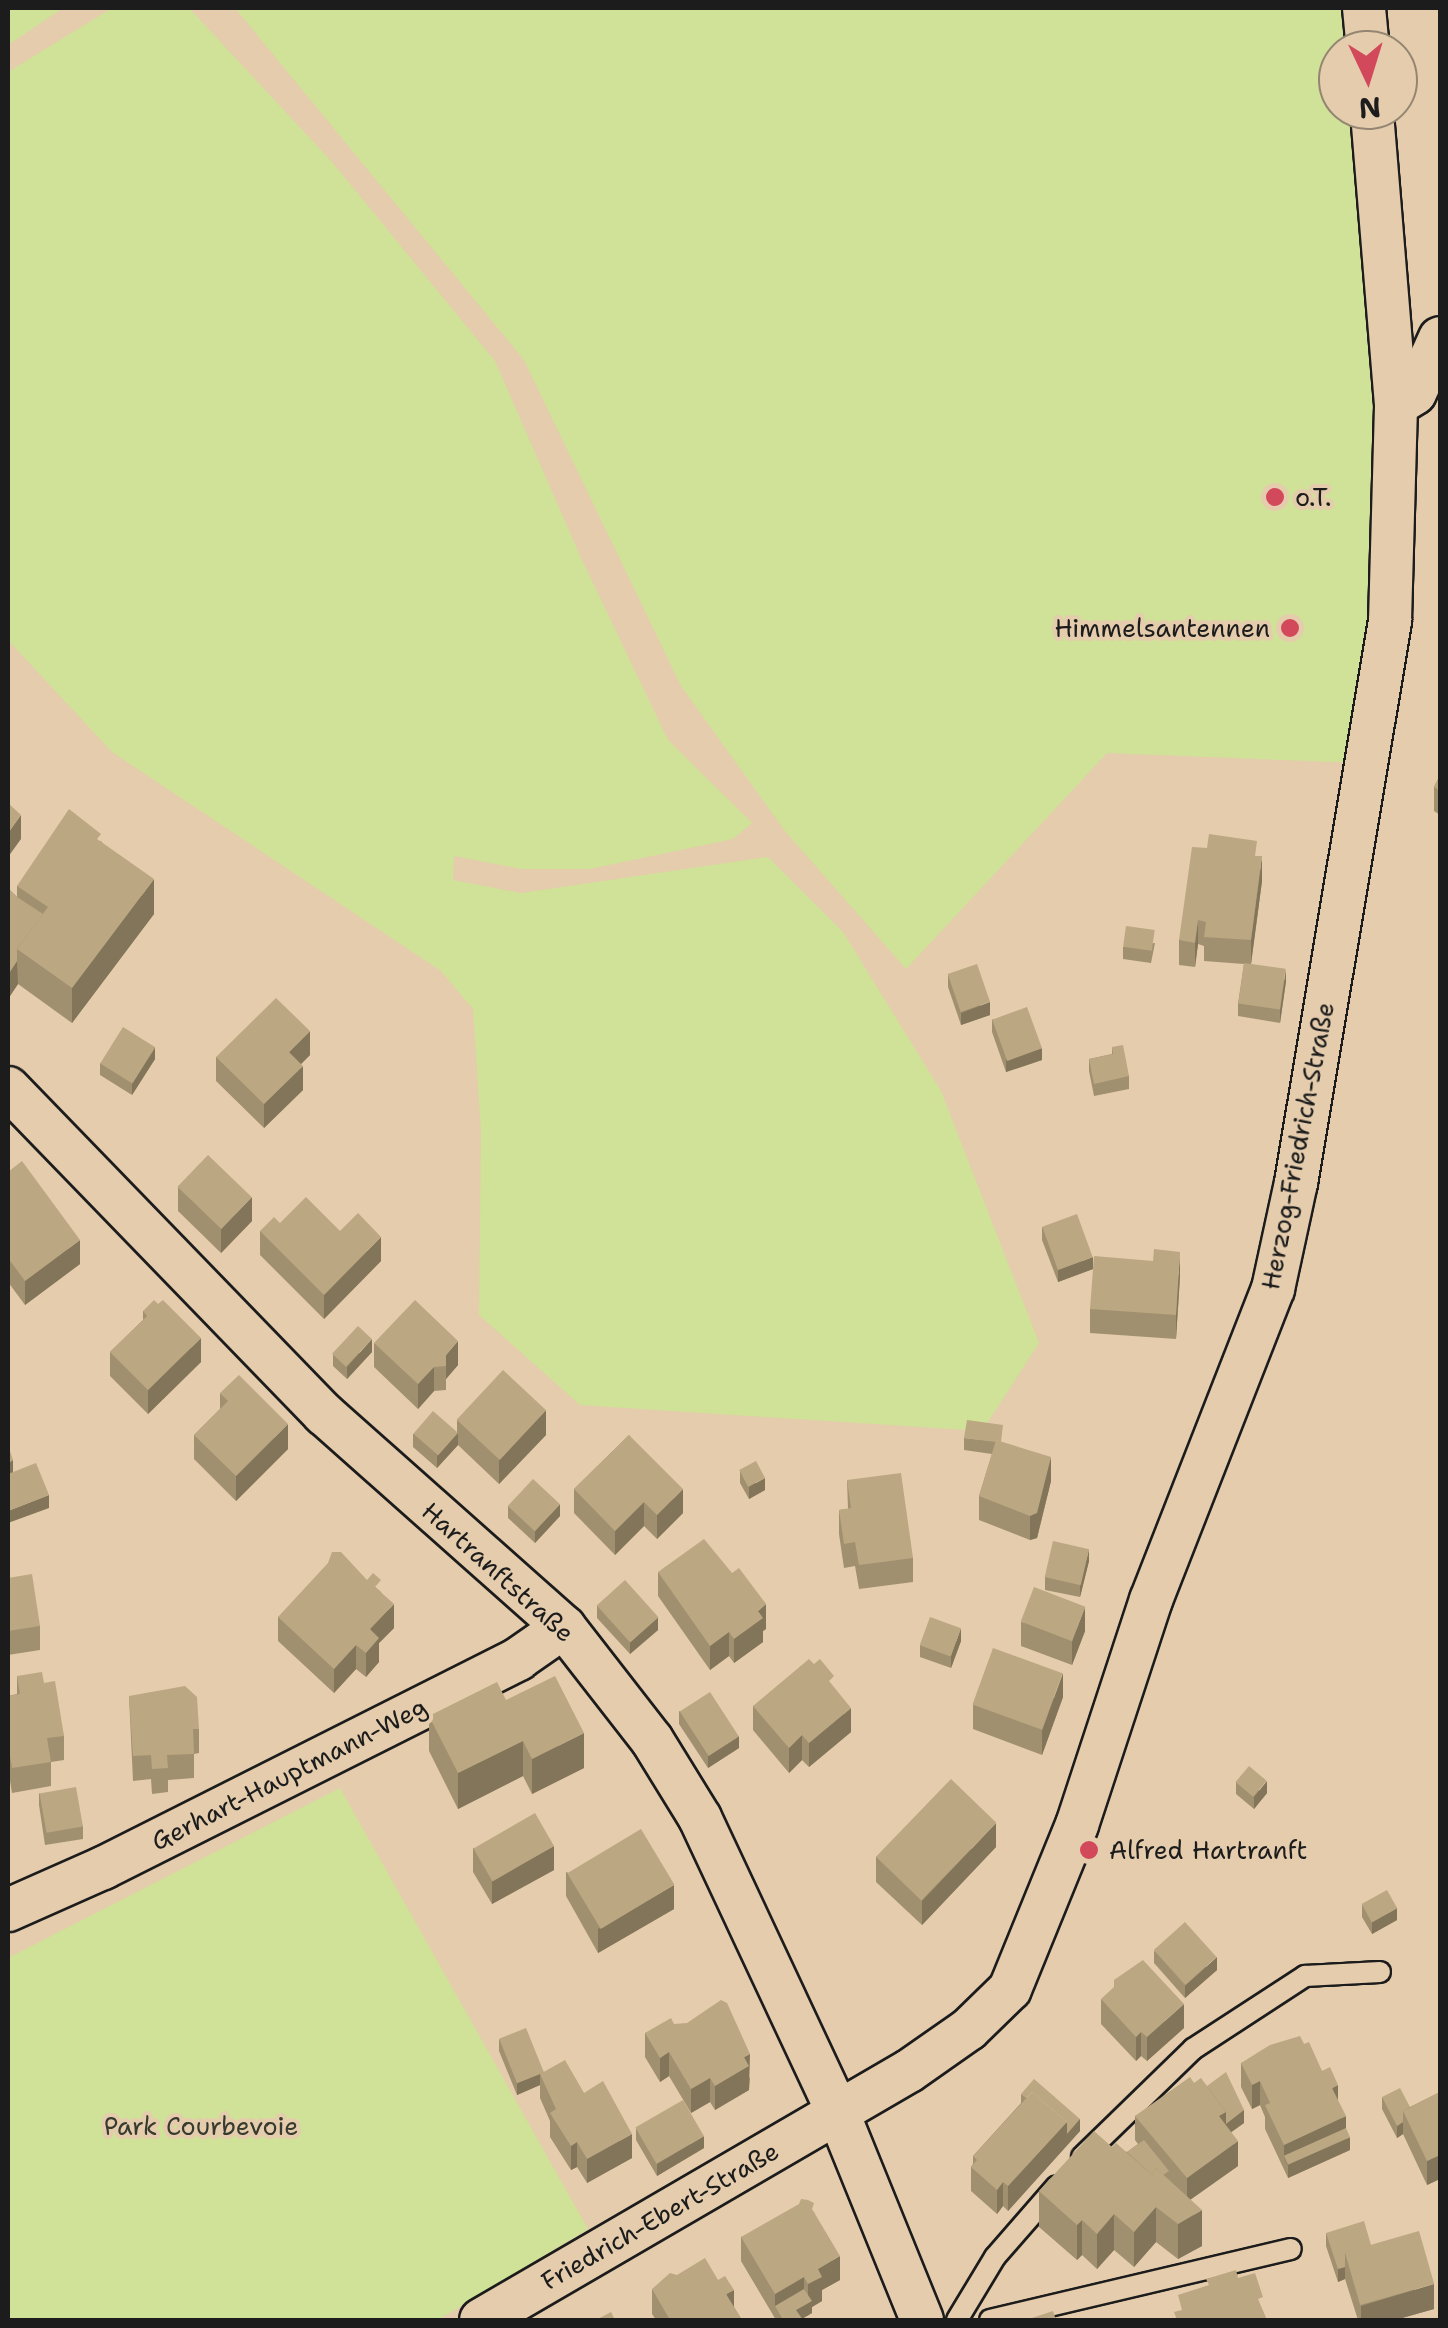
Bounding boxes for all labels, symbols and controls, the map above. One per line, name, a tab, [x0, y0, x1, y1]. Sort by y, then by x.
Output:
north arrow	[1318, 30, 1418, 130]
text: N	[1358, 88, 1382, 128]
place label: o.T.	[1295, 482, 1331, 512]
marker: o.T.	[1264, 486, 1286, 508]
place label: Himmelsantennen	[1054, 613, 1270, 643]
marker: Himmelsantennen	[1279, 617, 1301, 639]
street label: Herzog-Friedrich-Straße	[1255, 1000, 1341, 1292]
street label: Hartranftstraße	[416, 1496, 580, 1648]
street label: Gerhart-Hauptmann-Weg	[146, 1691, 432, 1857]
place label: Alfred Hartranft	[1109, 1835, 1307, 1865]
marker: Alfred Hartranft	[1078, 1839, 1100, 1861]
park label: Park Courbevoie	[104, 2111, 298, 2141]
street label: Friedrich-Ebert-Straße	[536, 2136, 784, 2296]

